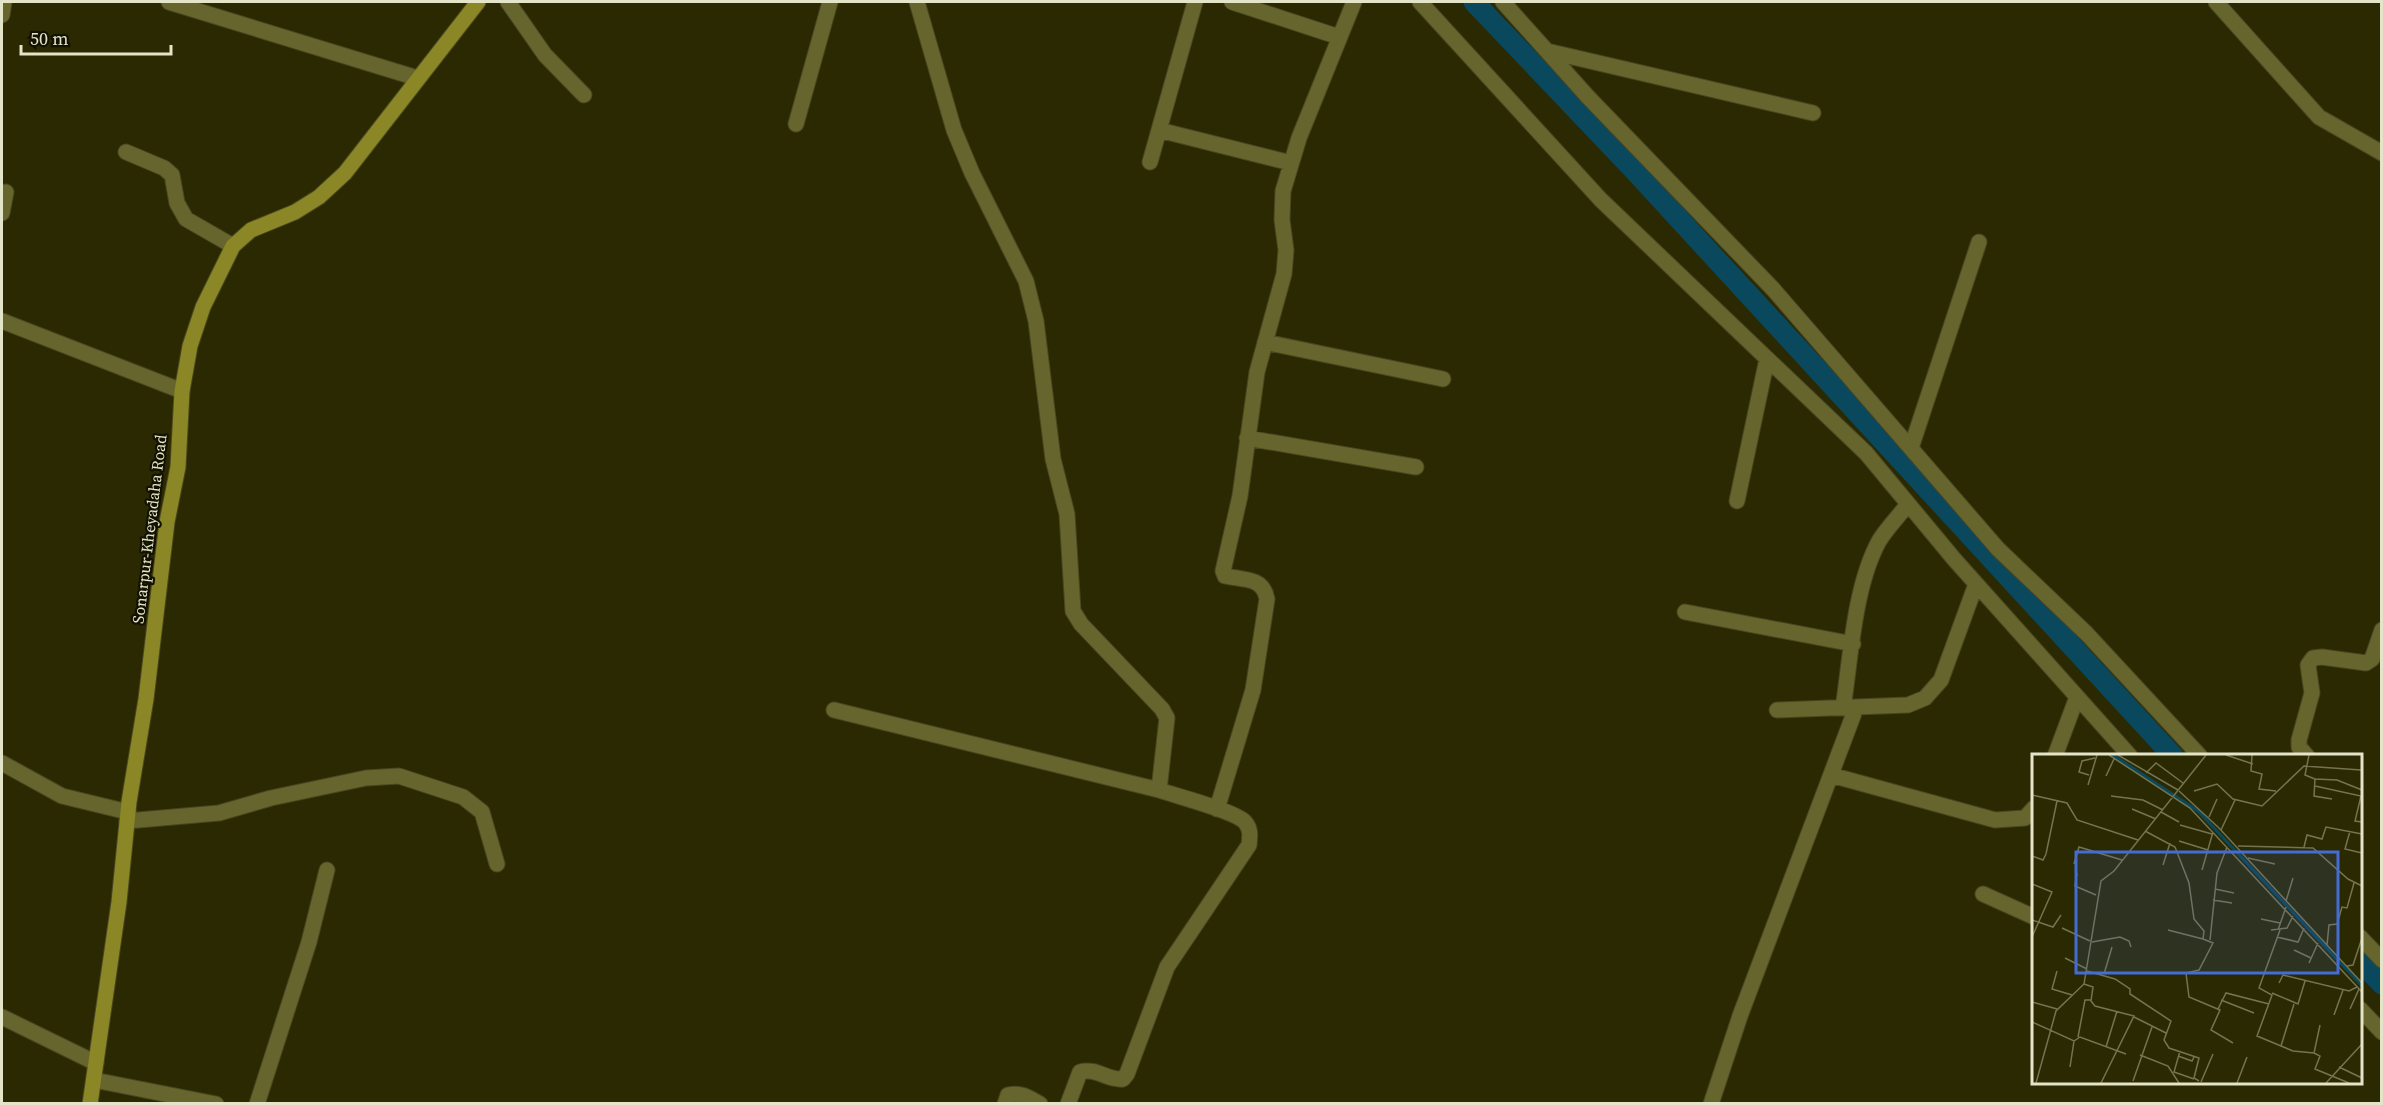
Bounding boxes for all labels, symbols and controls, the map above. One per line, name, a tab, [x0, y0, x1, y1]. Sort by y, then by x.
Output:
scale bar	[21, 18, 171, 56]
text: 50 m	[30, 26, 68, 51]
street label: Sonarpur-Kheyadaha Road	[126, 433, 172, 625]
inset map	[2032, 754, 2362, 1084]

